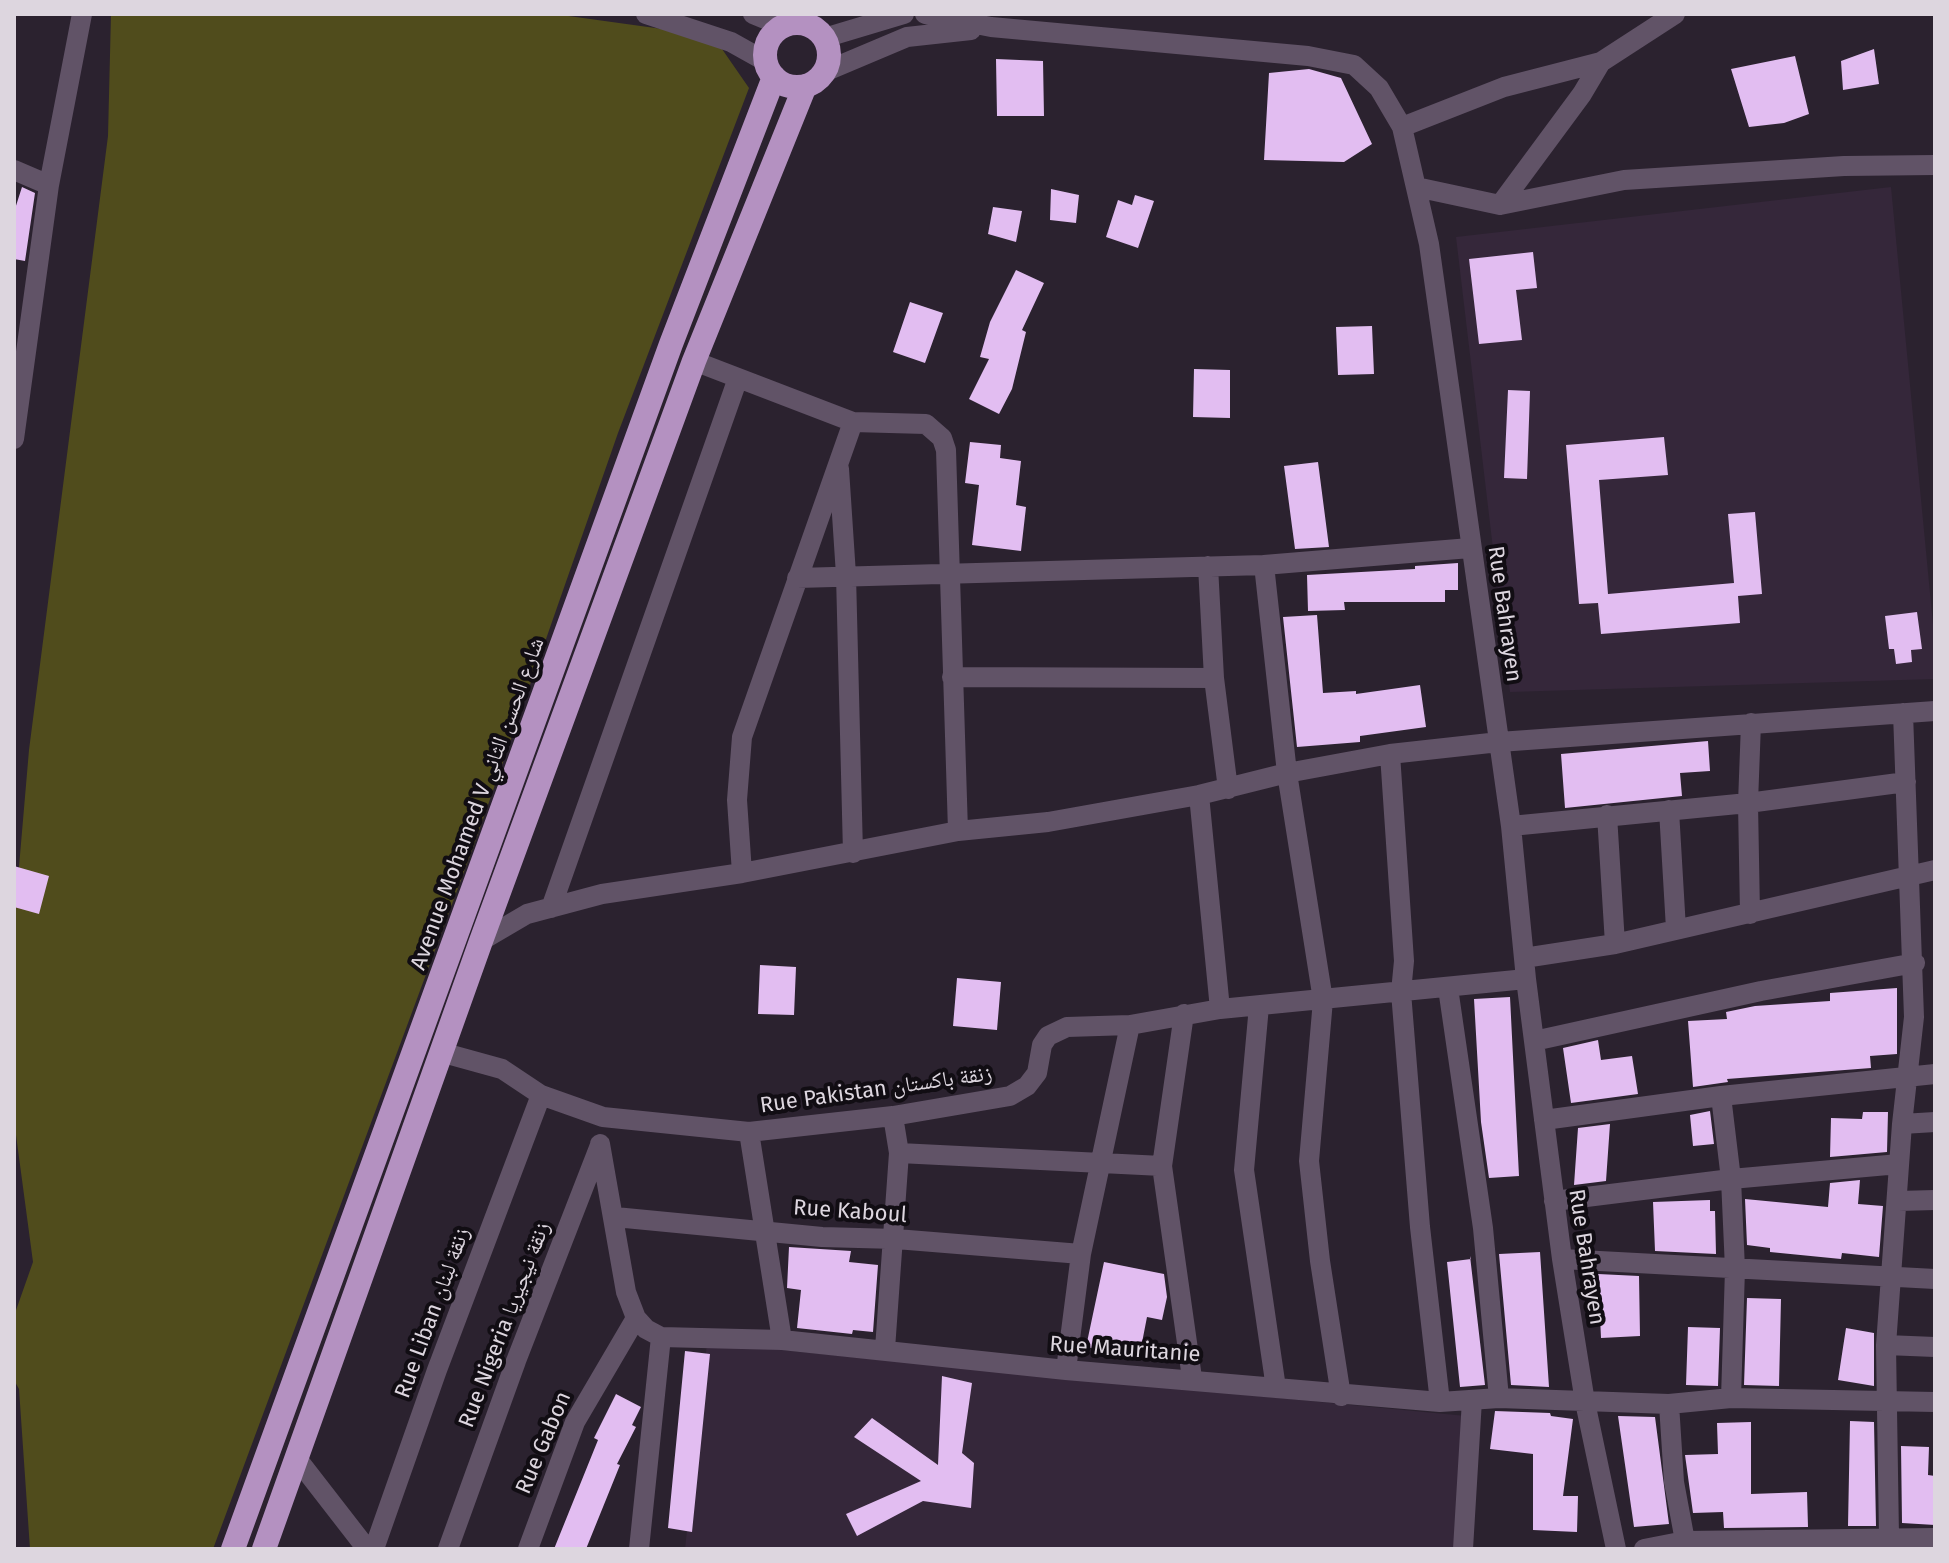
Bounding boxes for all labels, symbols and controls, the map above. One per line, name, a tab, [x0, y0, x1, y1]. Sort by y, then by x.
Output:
street label: Rue Bahrayen	[1481, 544, 1527, 684]
street label: Avenue Mohamed V شارع الحسن الثاني	[405, 634, 551, 974]
street label: Rue Pakistan زنقة باكستان	[758, 1061, 994, 1119]
street label: Rue Bahrayen	[1562, 1187, 1610, 1327]
street label: Rue Kaboul	[792, 1195, 908, 1229]
street label: Rue Nigeria زنقة نيجيريا	[454, 1218, 556, 1432]
street label: Rue Liban زنقة لبنان	[390, 1224, 476, 1402]
street label: Rue Mauritanie	[1049, 1332, 1201, 1368]
street label: Rue Gabon	[511, 1388, 577, 1498]

